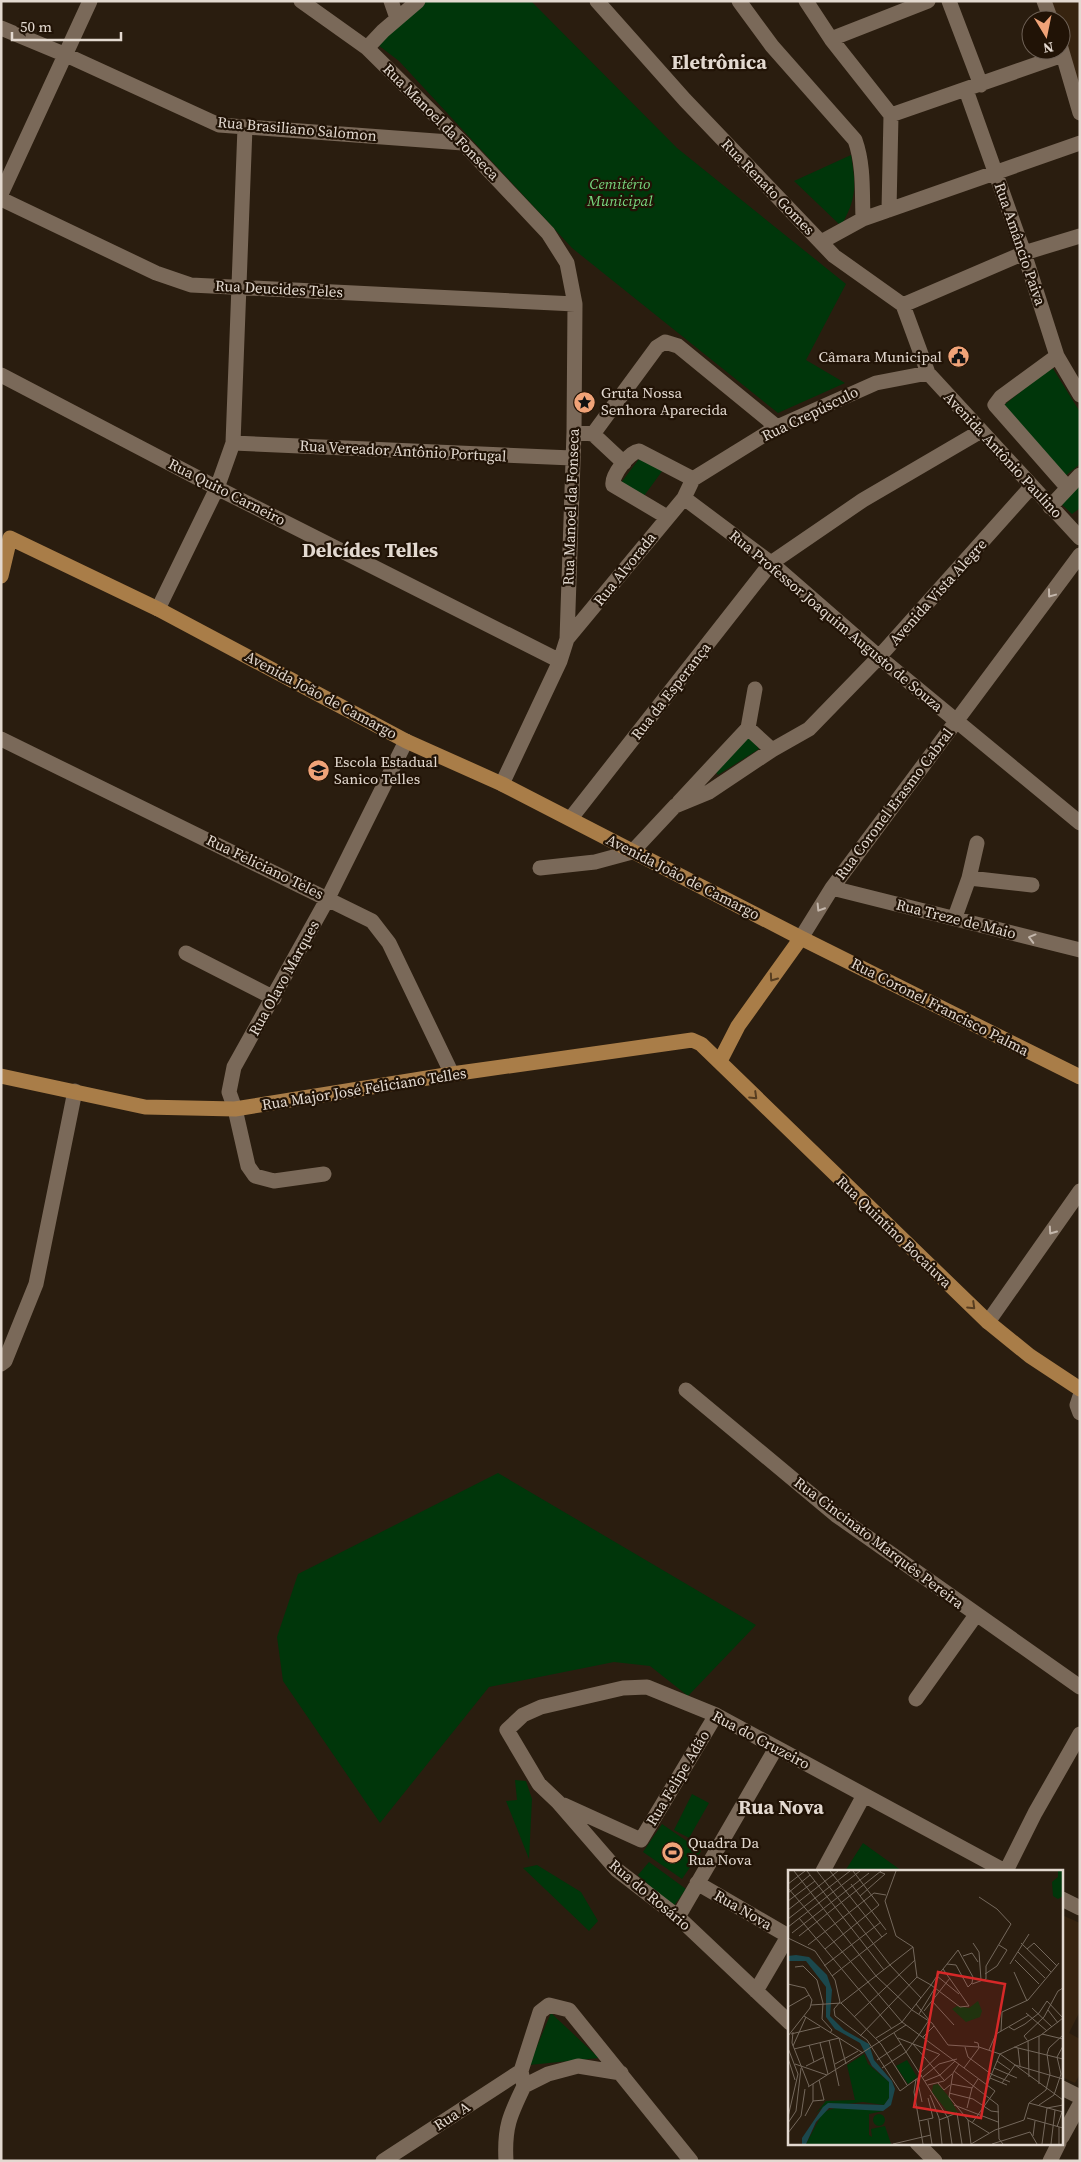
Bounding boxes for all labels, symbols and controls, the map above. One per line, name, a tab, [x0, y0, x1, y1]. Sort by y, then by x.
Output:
scale bar	[12, 10, 121, 42]
north arrow	[1021, 10, 1071, 60]
text: 50 m	[20, 16, 52, 37]
text: N	[1041, 37, 1055, 59]
district label: Eletrônica	[671, 48, 767, 76]
street label: Rua Manoel da Fonseca	[378, 59, 505, 185]
street label: Rua Brasiliano Salomon	[216, 111, 378, 146]
street label: Rua Renato Gomes	[717, 134, 820, 239]
park label: Cemitério Municipal	[586, 173, 653, 211]
street label: Rua Amâncio Paiva	[990, 180, 1051, 308]
street label: Rua Deucides Teles	[214, 275, 344, 302]
public building icon: Câmara Municipal	[946, 345, 970, 369]
place label: Câmara Municipal	[819, 346, 943, 367]
street label: Rua Crepúsculo	[758, 381, 862, 446]
place label: Gruta Nossa Senhora Aparecida	[601, 382, 728, 420]
street label: Avenida Antônio Paulino	[939, 387, 1068, 522]
place icon: Gruta Nossa Senhora Aparecida	[573, 390, 597, 414]
street label: Rua Manoel da Fonseca	[557, 428, 584, 586]
street label: Rua Vereador Antônio Portugal	[299, 435, 508, 466]
street label: Rua Quito Carneiro	[165, 453, 289, 530]
street label: Rua Professor Joaquim Augusto de Souza	[725, 525, 948, 717]
street label: Rua Alvorada	[588, 527, 661, 610]
street label: Avenida Vista Alegre	[884, 534, 991, 650]
district label: Delcídes Telles	[302, 536, 438, 564]
one-way arrow	[1048, 588, 1056, 597]
street label: Rua da Esperança	[626, 637, 716, 744]
street label: Avenida João de Camargo	[241, 645, 401, 744]
street label: Rua Coronel Erasmo Cabral	[830, 723, 958, 884]
place label: Escola Estadual Sanico Telles	[334, 751, 438, 789]
school or university icon: Escola Estadual Sanico Telles	[306, 759, 330, 783]
street label: Rua Feliciano Teles	[203, 829, 327, 904]
street label: Avenida João de Camargo	[603, 829, 764, 924]
street label: Rua Treze de Maio	[894, 893, 1018, 944]
one-way arrow	[816, 902, 826, 911]
street label: Rua Olavo Marques	[243, 916, 324, 1039]
one-way arrow	[1029, 934, 1037, 944]
street label: Rua Coronel Francisco Palma	[848, 953, 1033, 1061]
one-way arrow	[770, 972, 779, 981]
street label: Rua Major José Feliciano Telles	[260, 1062, 468, 1115]
one-way arrow	[749, 1090, 758, 1099]
street label: Rua Quintino Bocaiuva	[832, 1171, 957, 1293]
one-way arrow	[1049, 1225, 1058, 1235]
one-way arrow	[966, 1300, 975, 1309]
street label: Rua Cincinato Marquês Pereira	[790, 1472, 969, 1614]
street label: Rua do Cruzeiro	[709, 1705, 814, 1774]
street label: Rua Felipe Adão	[641, 1726, 714, 1829]
district label: Rua Nova	[738, 1793, 824, 1821]
place label: Quadra Da Rua Nova	[688, 1832, 759, 1870]
sports icon: Quadra Da Rua Nova	[660, 1840, 684, 1864]
street label: Rua do Rosário	[605, 1854, 696, 1935]
inset map	[788, 1870, 1064, 2144]
street label: Rua Nova	[710, 1885, 776, 1935]
street label: Rua A	[429, 2096, 474, 2135]

